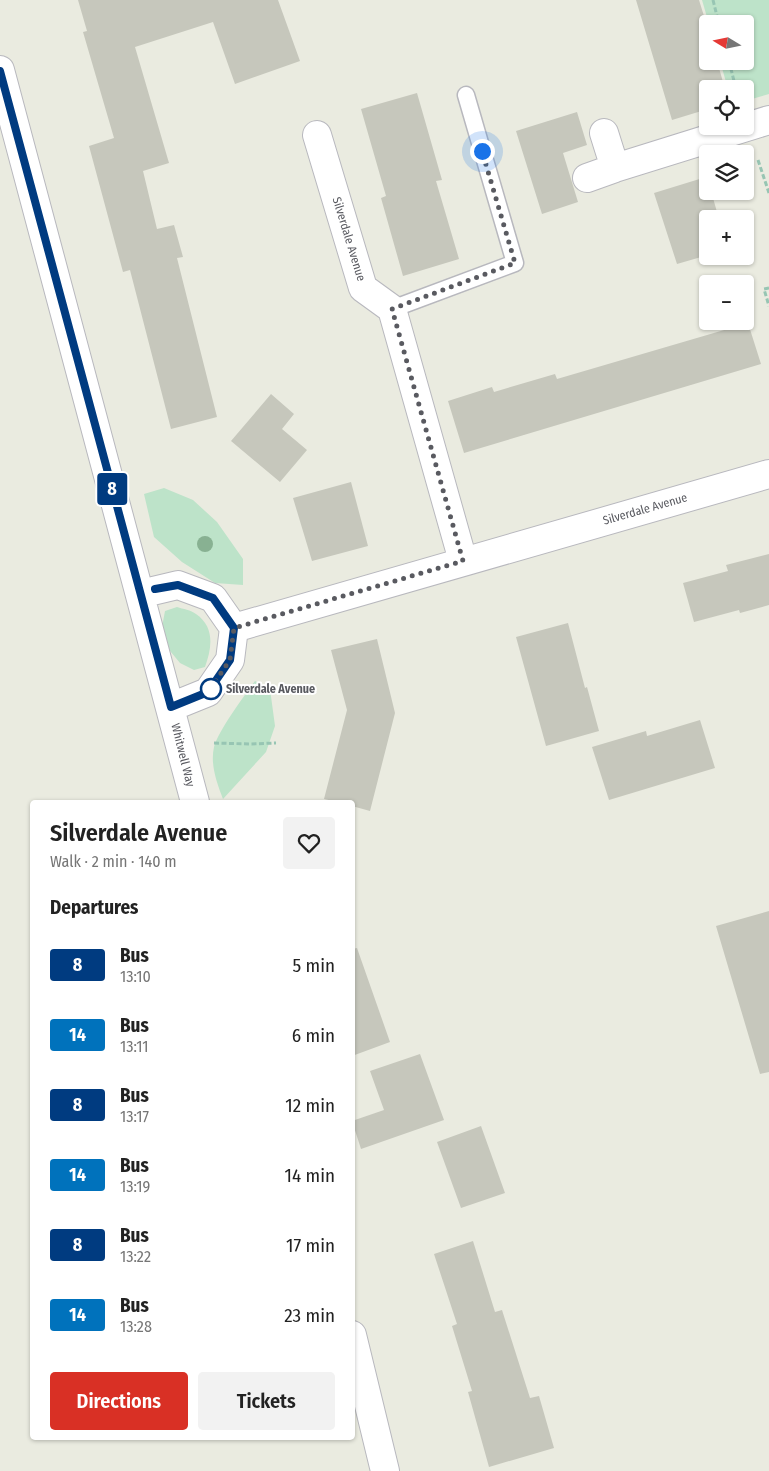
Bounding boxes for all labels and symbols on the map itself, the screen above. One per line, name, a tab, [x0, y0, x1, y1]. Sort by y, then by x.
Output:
north arrow	[699, 15, 754, 70]
your location	[470, 139, 495, 164]
street label: Silverdale Avenue	[330, 195, 368, 283]
line badge: 8	[96, 473, 128, 505]
street label: Silverdale Avenue	[601, 490, 689, 528]
marker: Silverdale Avenue	[200, 678, 222, 700]
place label: Silverdale Avenue	[226, 682, 315, 696]
street label: Whitwell Way	[168, 722, 198, 789]

